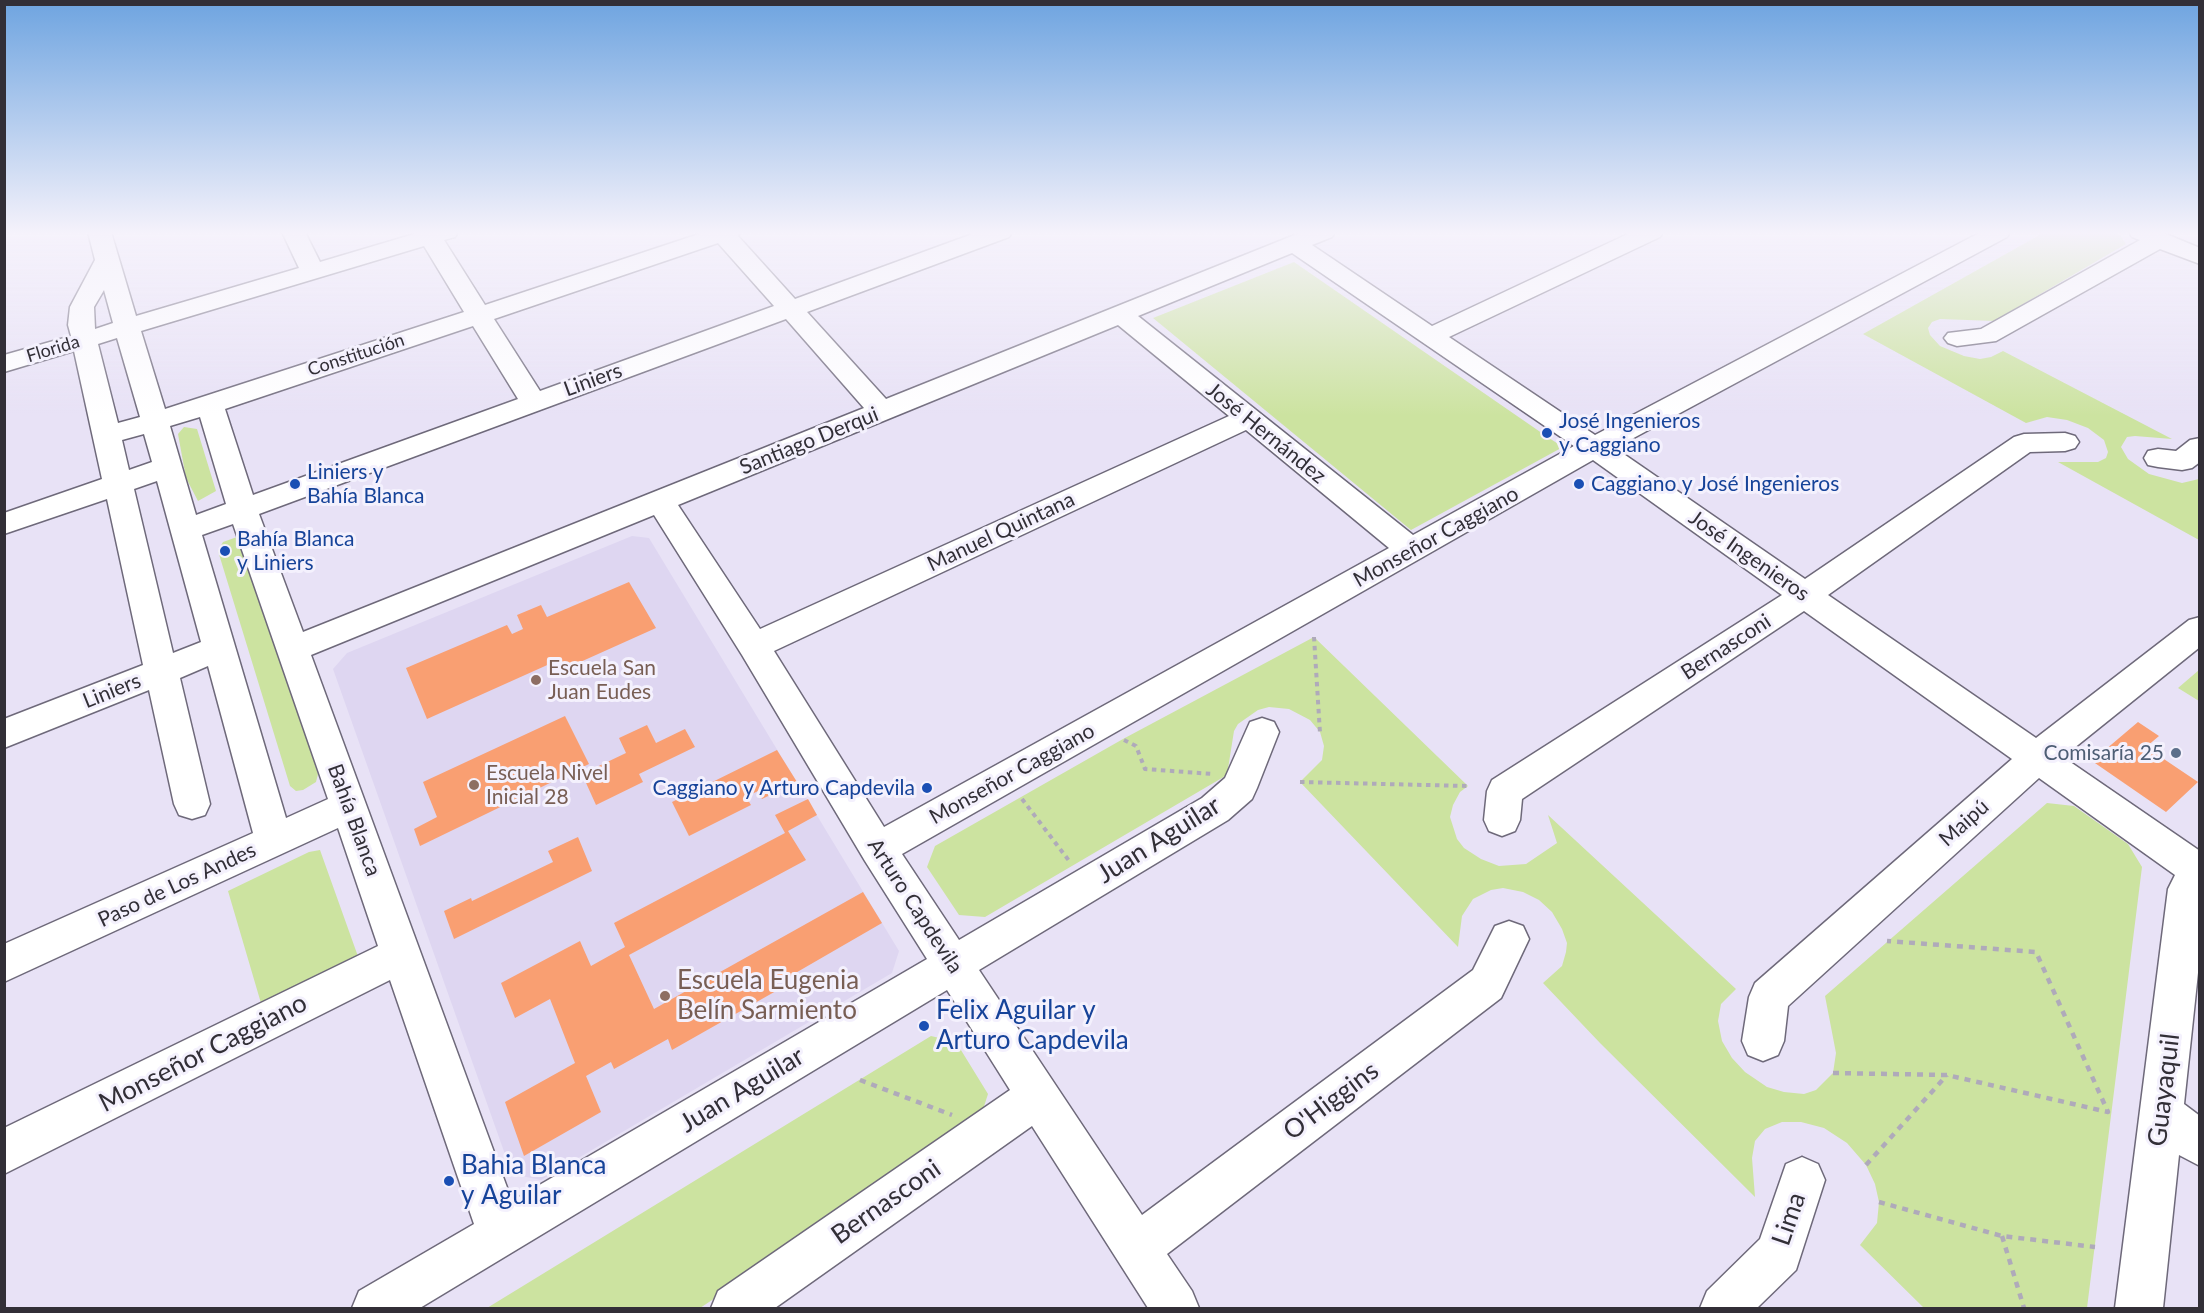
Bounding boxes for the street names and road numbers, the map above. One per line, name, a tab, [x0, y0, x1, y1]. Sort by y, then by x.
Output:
street label: Constitución	[305, 329, 407, 381]
street label: Florida	[24, 331, 82, 367]
street label: Liniers	[560, 358, 626, 402]
street label: José Hernández	[1201, 377, 1331, 489]
street label: Santiago Derqui	[736, 402, 882, 480]
street label: Monseñor Caggiano	[1349, 481, 1523, 593]
street label: Manuel Quintana	[923, 487, 1079, 577]
street label: José Ingenieros	[1684, 505, 1814, 607]
street label: Bernasconi	[1676, 609, 1776, 685]
street label: Liniers	[79, 668, 145, 714]
street label: Monseñor Caggiano	[925, 718, 1099, 830]
street label: Bahía Blanca	[322, 761, 386, 879]
street label: Juan Aguilar	[1092, 790, 1226, 890]
street label: Maipú	[1934, 794, 1994, 852]
street label: Arturo Capdevila	[862, 834, 968, 978]
street label: Paso de Los Andes	[94, 837, 260, 933]
street label: Monseñor Caggiano	[94, 987, 312, 1119]
street label: Guayaquil	[2142, 1032, 2186, 1148]
street label: Juan Aguilar	[674, 1041, 810, 1139]
street label: O'Higgins	[1277, 1055, 1385, 1147]
street label: Bernasconi	[825, 1153, 947, 1251]
street label: Lima	[1765, 1188, 1813, 1250]

